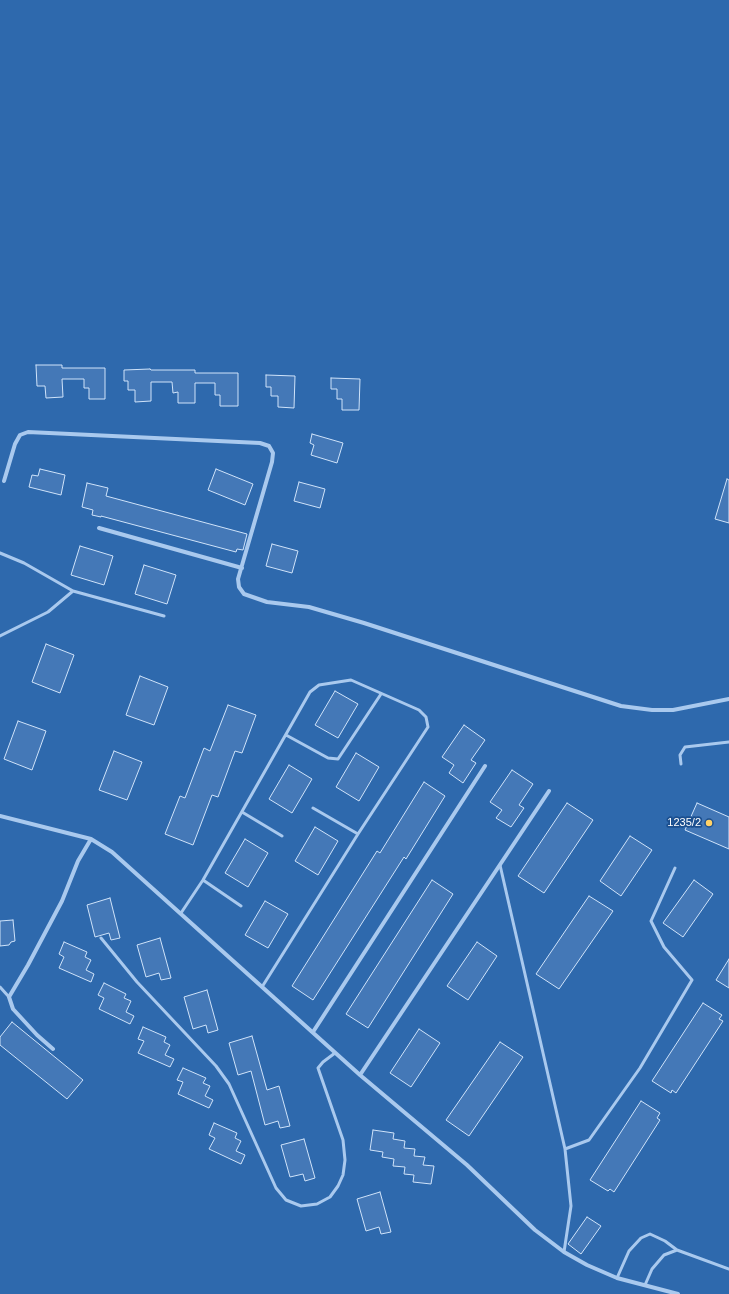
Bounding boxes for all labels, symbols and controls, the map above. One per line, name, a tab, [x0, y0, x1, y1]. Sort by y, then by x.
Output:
place label: 1235/2	[667, 816, 701, 830]
marker: 1235/2	[704, 818, 714, 828]

